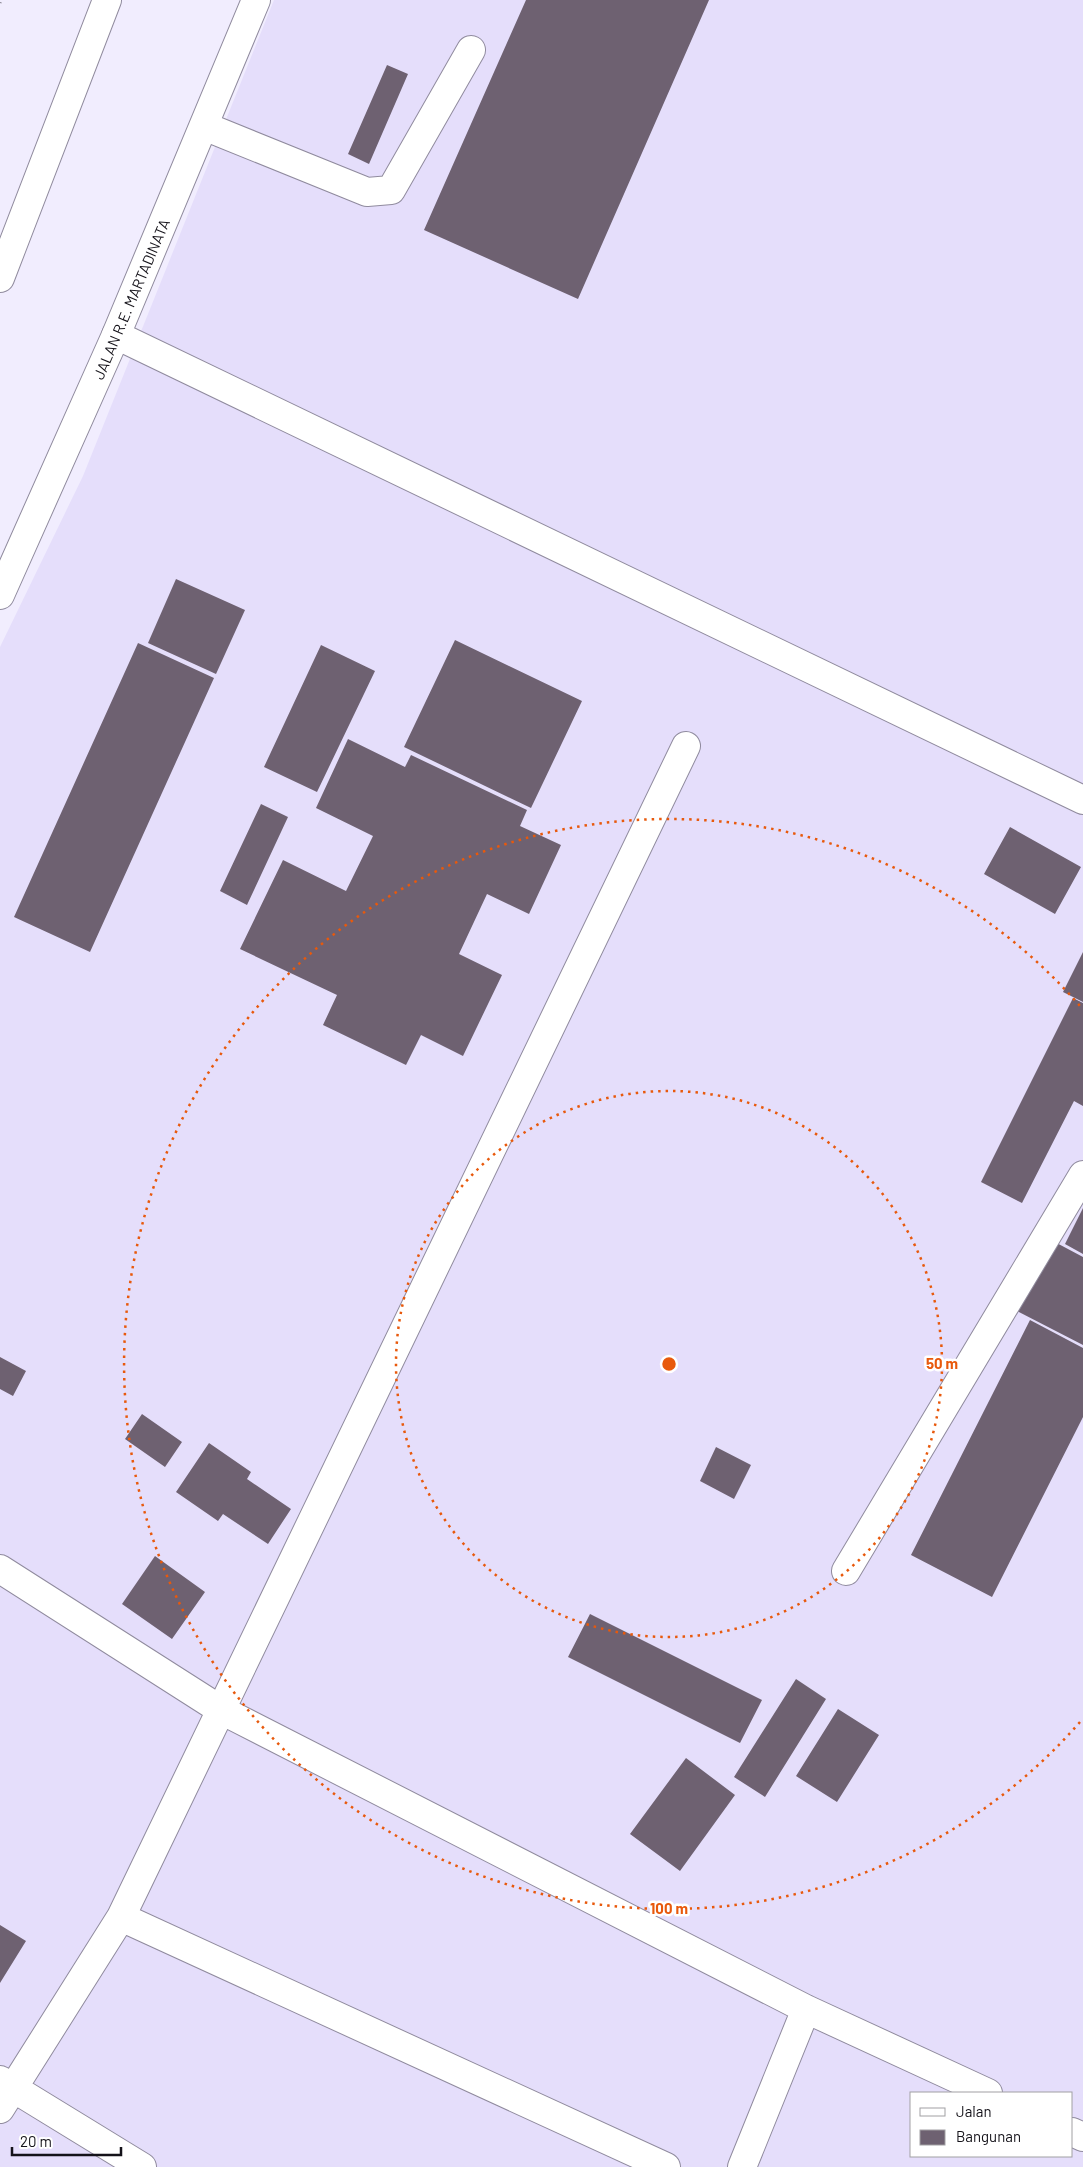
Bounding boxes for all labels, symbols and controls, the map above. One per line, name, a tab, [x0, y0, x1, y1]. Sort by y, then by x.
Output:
street label: JALAN R.E. MARTADINATA	[89, 216, 173, 382]
text: 50 m	[926, 1354, 958, 1372]
centre of rings	[660, 1355, 678, 1373]
text: 100 m	[650, 1899, 688, 1917]
legend	[910, 2092, 1073, 2157]
text: Jalan	[956, 2102, 992, 2120]
scale bar	[12, 2124, 121, 2156]
text: Bangunan	[956, 2127, 1021, 2145]
text: 20 m	[20, 2132, 52, 2150]

